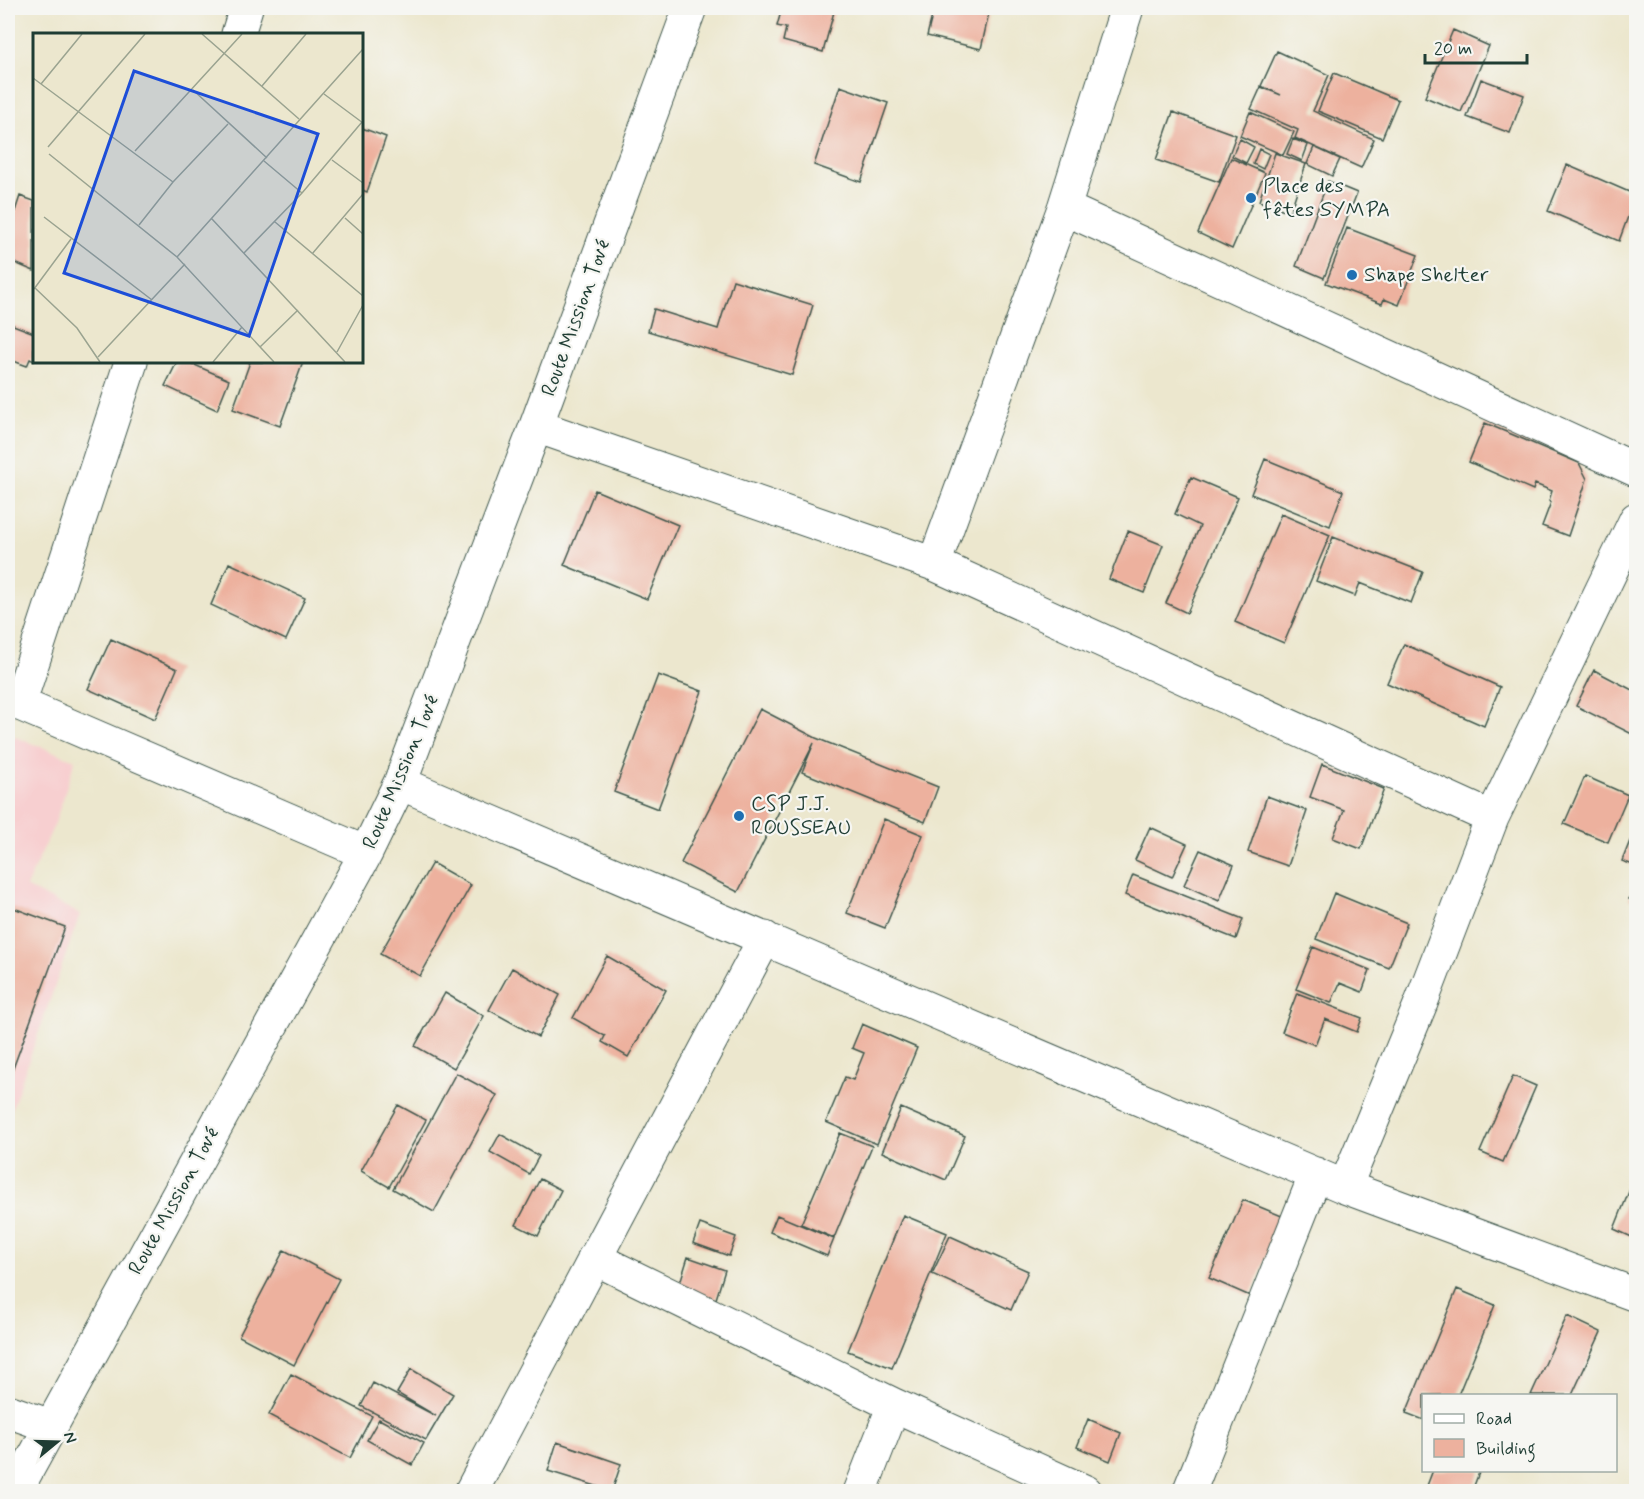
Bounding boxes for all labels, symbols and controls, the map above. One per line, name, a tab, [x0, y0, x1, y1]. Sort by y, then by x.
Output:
scale bar	[1425, 27, 1527, 65]
inset map	[33, 33, 363, 363]
text: 20 m	[1434, 37, 1472, 61]
place label: Place des fêtes SYMPA	[1263, 172, 1390, 224]
marker: Place des fêtes SYMPA	[1244, 191, 1258, 205]
street label: Route Mission Tové	[535, 236, 617, 400]
place label: Shape Shelter	[1364, 261, 1489, 289]
marker: Shape Shelter	[1345, 268, 1359, 282]
street label: Route Mission Tové	[356, 691, 446, 853]
place label: CSP J.J. ROUSSEAU	[751, 790, 851, 842]
marker: CSP J.J. ROUSSEAU	[732, 809, 746, 823]
street label: Route Mission Tové	[122, 1122, 226, 1280]
legend	[1422, 1394, 1617, 1472]
text: Road	[1476, 1407, 1512, 1431]
north arrow	[27, 1412, 87, 1472]
text: N	[58, 1429, 81, 1446]
text: Building	[1476, 1437, 1536, 1463]

